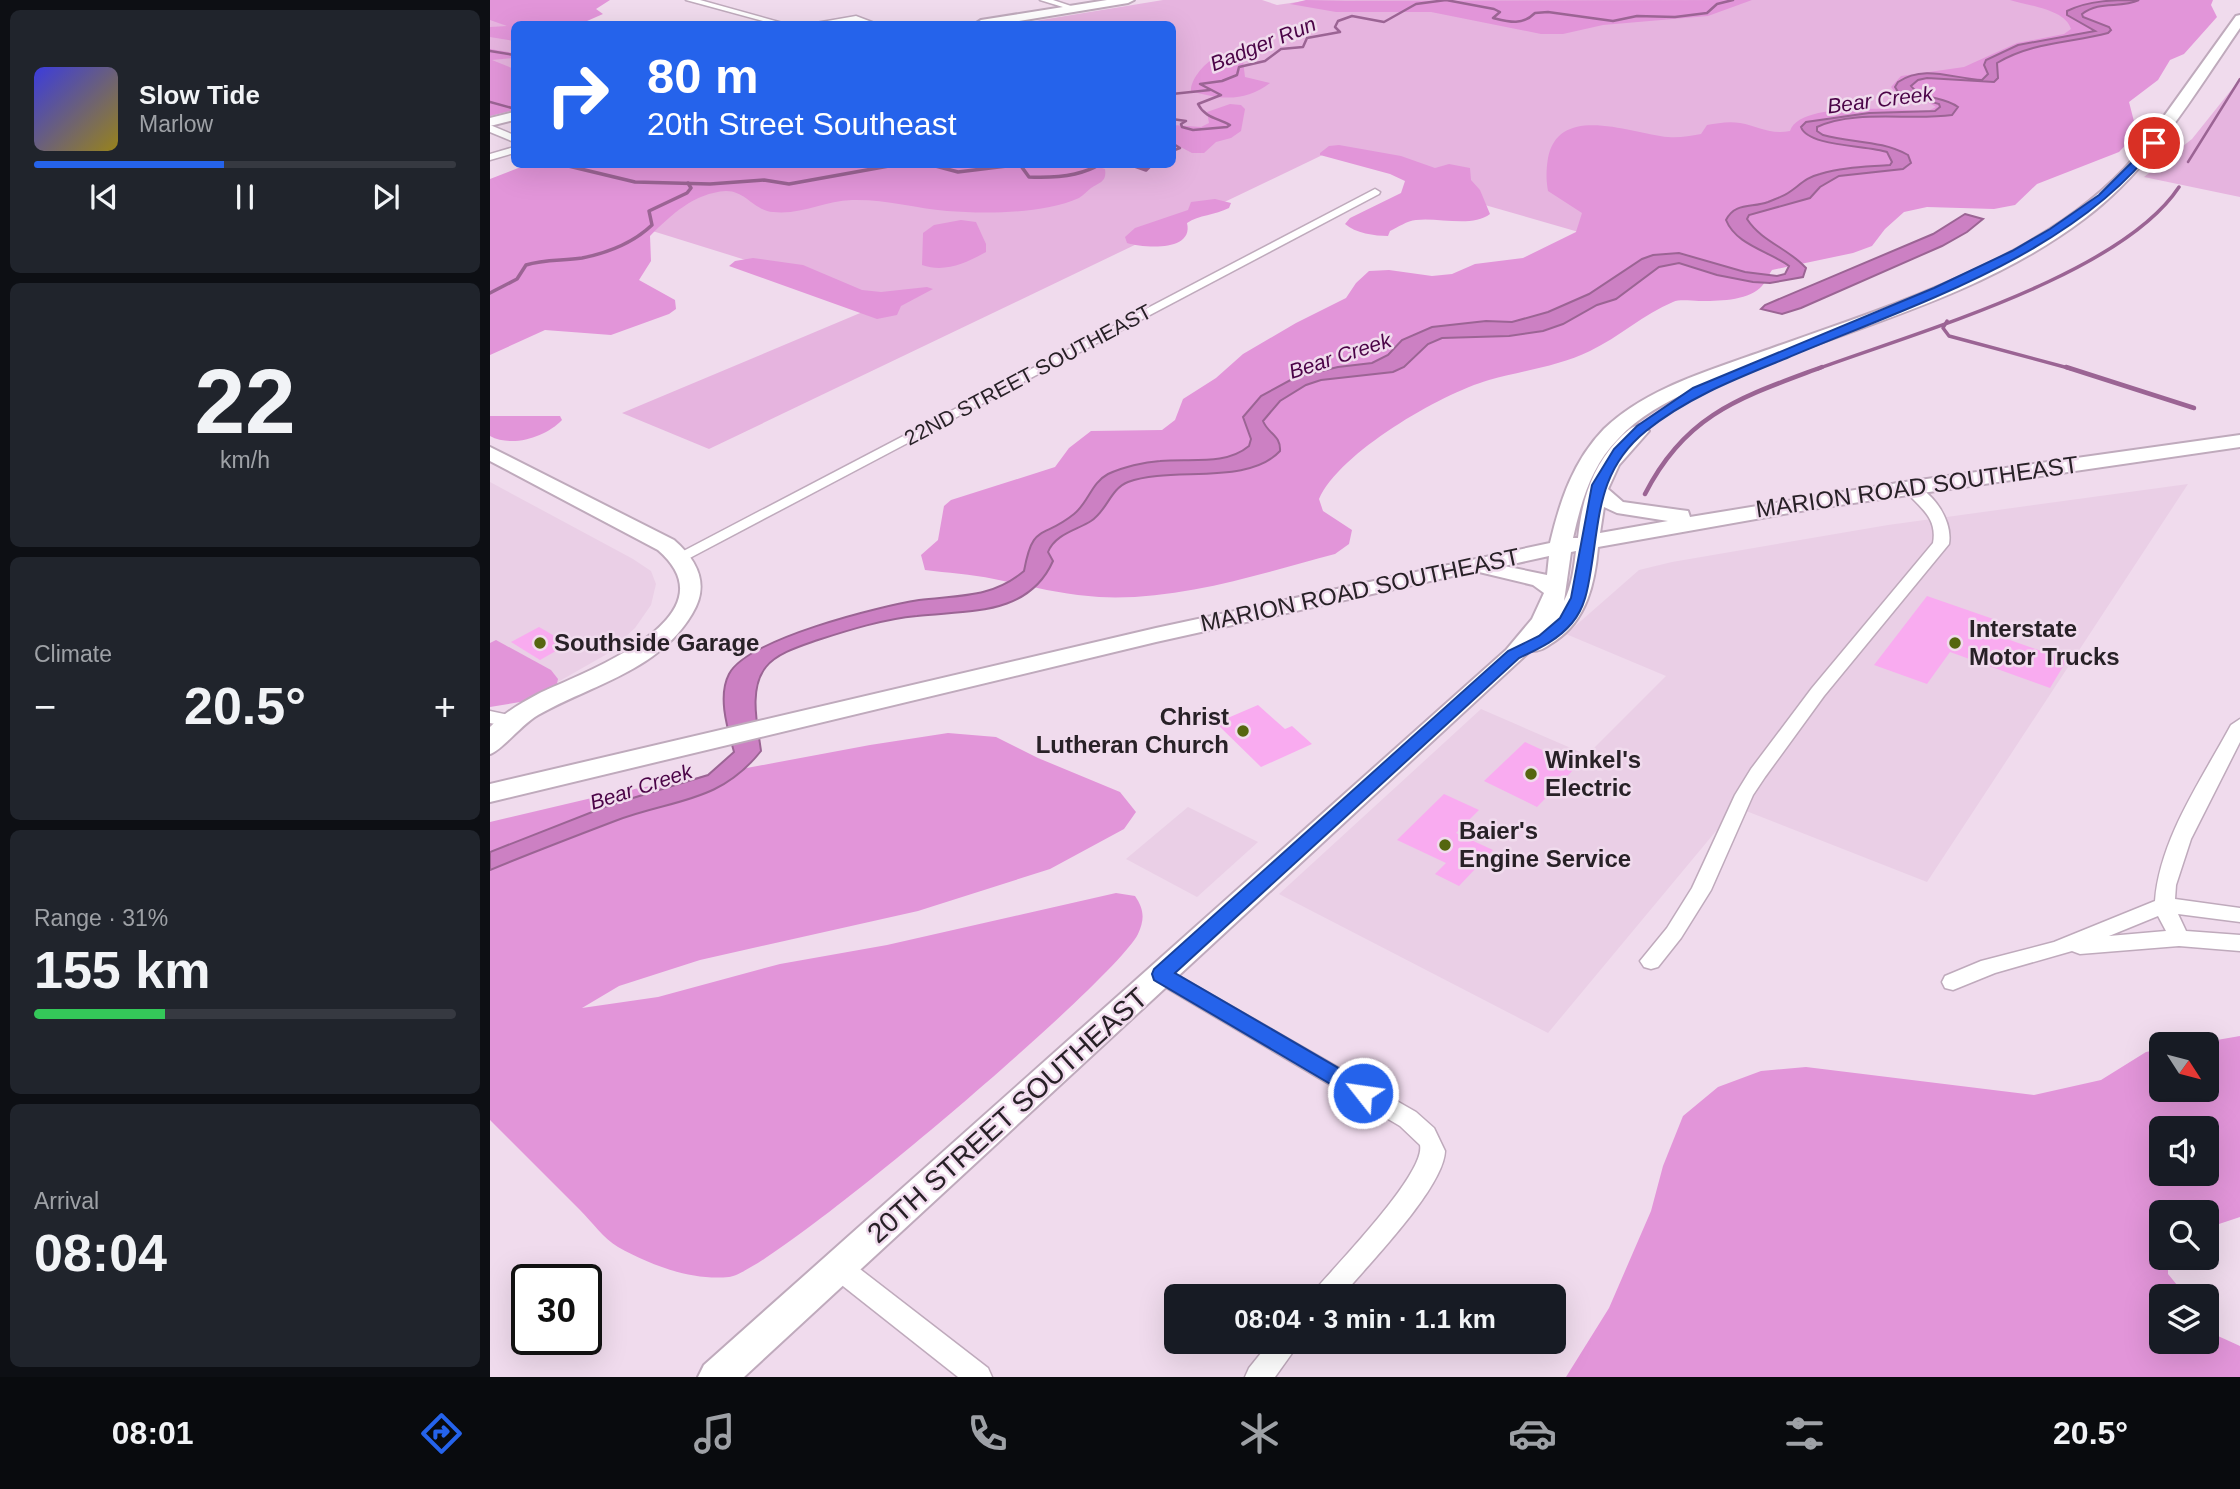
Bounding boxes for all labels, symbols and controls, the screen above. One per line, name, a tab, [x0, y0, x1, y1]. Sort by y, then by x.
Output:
water label: Badger Run	[1207, 12, 1319, 75]
icon: right	[532, 49, 623, 140]
text: 80 m	[647, 49, 759, 103]
text: Slow Tide	[139, 80, 260, 110]
water label: Bear Creek	[1826, 81, 1936, 117]
text: 20th Street Southeast	[647, 106, 957, 142]
text: Marlow	[139, 111, 213, 137]
pin	[2124, 113, 2184, 173]
icon: arrive	[2135, 124, 2173, 162]
icon: previous	[85, 178, 123, 216]
icon: pause	[226, 178, 264, 216]
icon: next	[367, 178, 405, 216]
street label: 22ND STREET SOUTHEAST	[900, 299, 1155, 450]
water label: Bear Creek	[1286, 328, 1395, 383]
text: 22	[194, 351, 296, 452]
text: km/h	[220, 447, 270, 473]
street label: MARION ROAD SOUTHEAST	[1754, 450, 2080, 523]
street label: MARION ROAD SOUTHEAST	[1198, 542, 1522, 637]
place label: Interstate Motor Trucks	[1969, 615, 2120, 670]
place label: Southside Garage	[554, 629, 759, 656]
marker: Southside Garage	[532, 635, 548, 651]
marker: Interstate Motor Trucks	[1947, 635, 1963, 651]
text: Climate	[34, 641, 112, 667]
text: 20.5°	[184, 677, 306, 735]
text: −	[34, 686, 56, 728]
text: +	[434, 686, 456, 728]
place label: Christ Lutheran Church	[1036, 703, 1229, 758]
marker: Christ Lutheran Church	[1235, 723, 1251, 739]
place label: Winkel's Electric	[1545, 746, 1641, 801]
water label: Bear Creek	[587, 759, 696, 814]
marker: Winkel's Electric	[1523, 766, 1539, 782]
place label: Baier's Engine Service	[1459, 817, 1631, 872]
marker: Baier's Engine Service	[1437, 837, 1453, 853]
text: Range · 31%	[34, 905, 168, 931]
text: 155 km	[34, 941, 210, 999]
street label: 20TH STREET SOUTHEAST	[861, 982, 1153, 1249]
north arrow	[2149, 1032, 2219, 1102]
map controls	[2149, 1032, 2219, 1354]
position arrow	[1326, 1056, 1400, 1130]
button: sound	[2149, 1116, 2219, 1186]
text: Arrival	[34, 1188, 99, 1214]
button: search	[2149, 1200, 2219, 1270]
text: 08:04	[34, 1224, 167, 1282]
speed limit sign: 30	[511, 1264, 602, 1355]
button: layers	[2149, 1284, 2219, 1354]
text: 08:04 · 3 min · 1.1 km	[1234, 1304, 1496, 1334]
icon: directions	[417, 1409, 466, 1458]
icon: music	[690, 1409, 739, 1458]
icon: phone	[963, 1409, 1012, 1458]
icon: climate	[1235, 1409, 1284, 1458]
icon: car	[1508, 1409, 1557, 1458]
icon: filters	[1780, 1409, 1829, 1458]
text: 08:01	[112, 1415, 194, 1451]
text: 20.5°	[2053, 1415, 2128, 1451]

